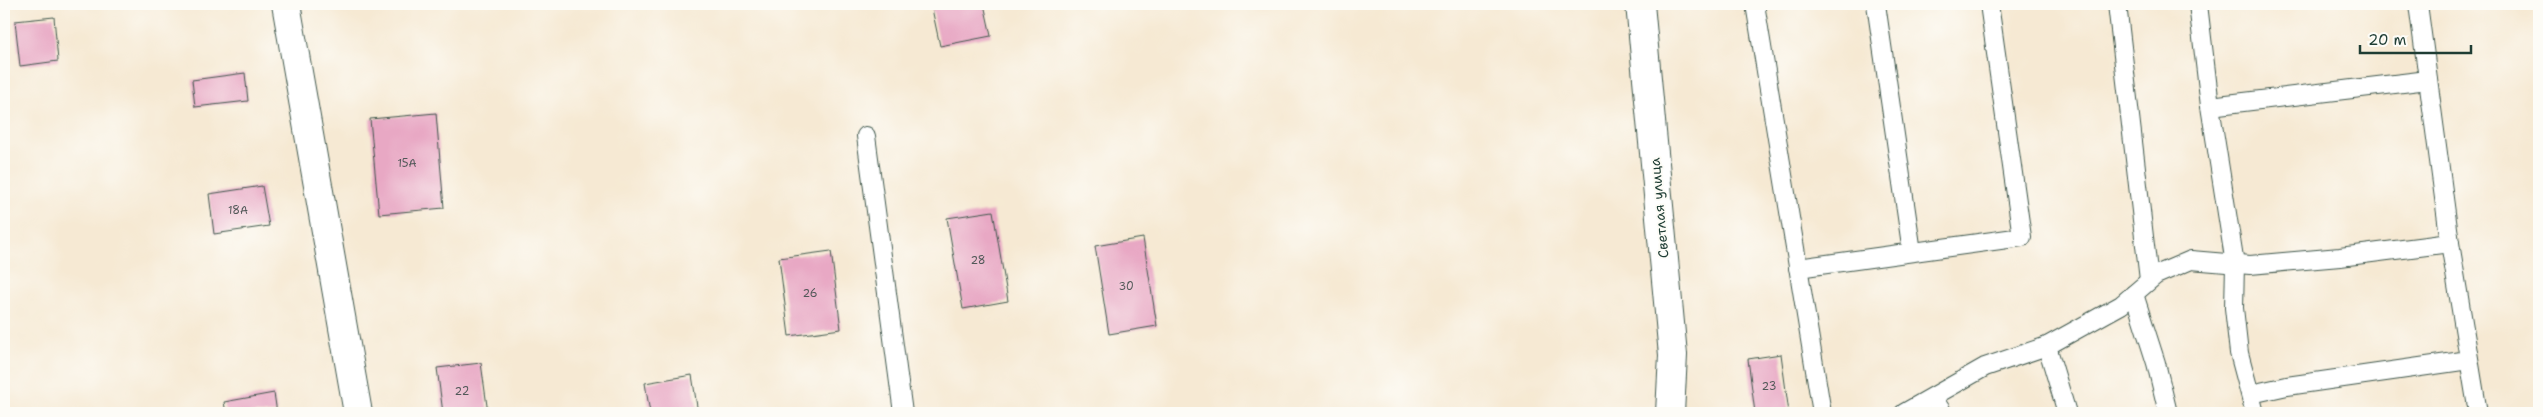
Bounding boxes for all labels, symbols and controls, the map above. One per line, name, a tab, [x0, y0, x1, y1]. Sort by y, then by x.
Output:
scale bar	[2360, 22, 2472, 54]
text: 20 m	[2368, 30, 2407, 50]
house number: 15А	[397, 156, 417, 171]
street label: Светлая улица	[1646, 157, 1672, 259]
house number: 18А	[228, 203, 248, 218]
house number: 28	[970, 253, 986, 268]
house number: 30	[1118, 279, 1134, 294]
house number: 26	[803, 286, 817, 301]
house number: 23	[1762, 379, 1776, 394]
house number: 22	[455, 384, 469, 399]

